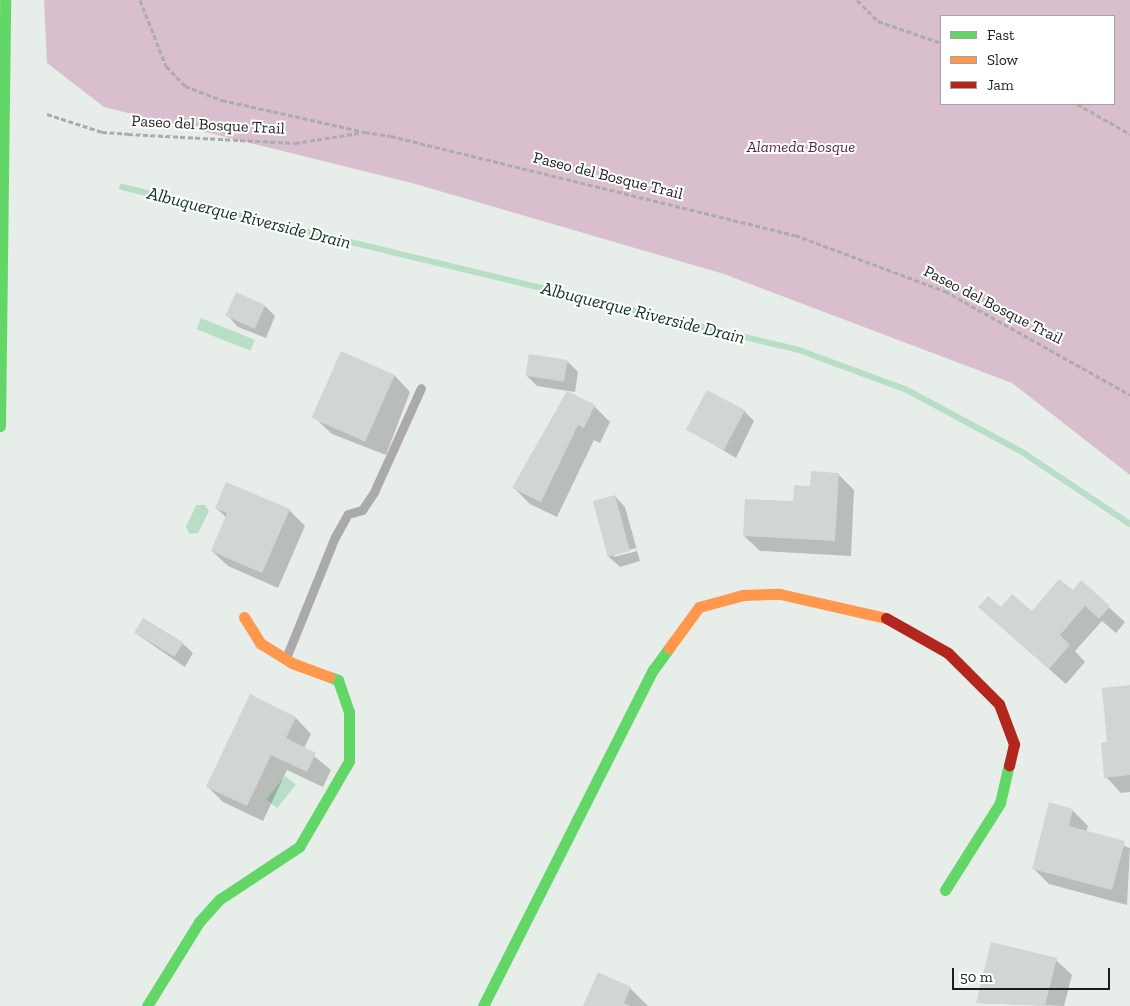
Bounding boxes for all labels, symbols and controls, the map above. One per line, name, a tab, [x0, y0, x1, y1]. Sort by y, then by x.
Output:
legend	[940, 15, 1115, 105]
text: Fast	[987, 26, 1015, 44]
text: Slow	[987, 51, 1018, 69]
text: Jam	[987, 76, 1014, 94]
street label: Paseo del Bosque Trail	[131, 111, 285, 139]
park label: Alameda Bosque	[747, 137, 855, 157]
street label: Paseo del Bosque Trail	[531, 148, 685, 204]
water label: Albuquerque Riverside Drain	[145, 182, 353, 254]
street label: Paseo del Bosque Trail	[920, 262, 1066, 348]
water label: Albuquerque Riverside Drain	[539, 277, 747, 349]
scale bar	[955, 958, 1112, 990]
text: 50 m	[960, 968, 993, 986]

